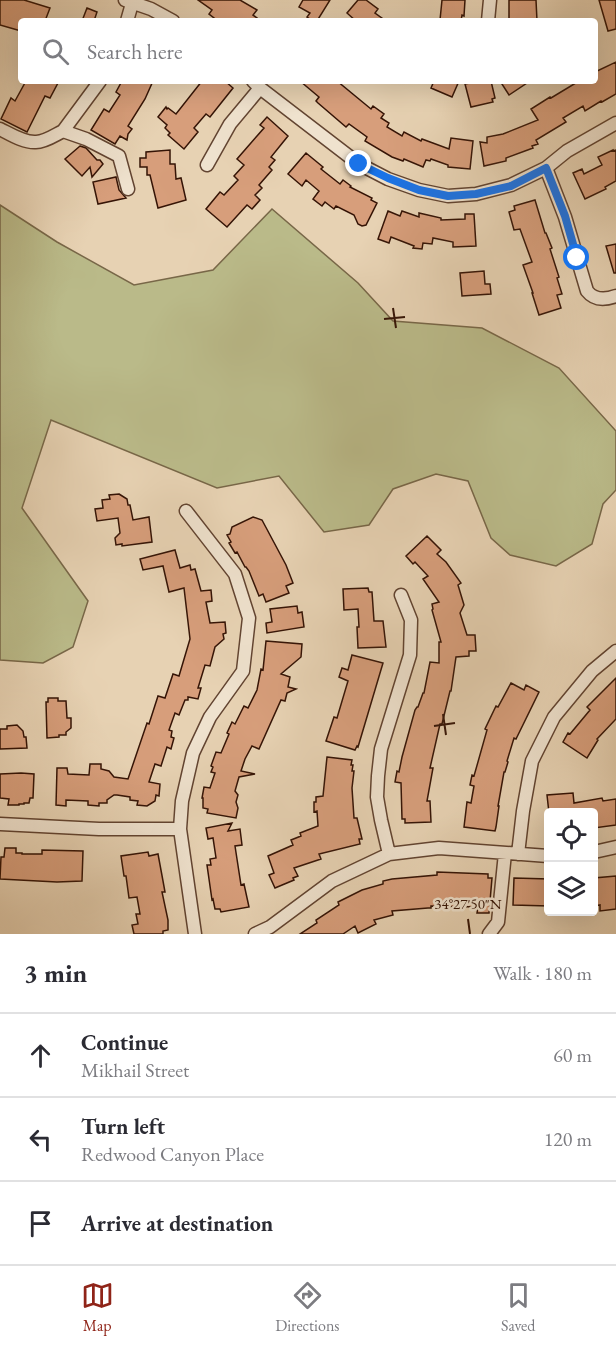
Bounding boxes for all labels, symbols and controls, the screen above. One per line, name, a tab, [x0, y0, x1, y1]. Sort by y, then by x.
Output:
search box	[18, 18, 598, 84]
icon: search	[39, 35, 72, 68]
text: Search here	[87, 37, 182, 66]
route end	[345, 150, 371, 176]
route start	[563, 244, 589, 270]
map controls	[544, 808, 598, 916]
button: locate	[544, 808, 598, 862]
button: layers	[544, 862, 598, 916]
text: 34°27'50"N	[434, 894, 502, 913]
text: 3 min	[24, 956, 87, 990]
text: Walk · 180 m	[493, 960, 592, 986]
text: Continue	[81, 1028, 168, 1057]
icon: ahead	[24, 1039, 57, 1072]
text: 60 m	[553, 1042, 592, 1068]
text: Mikhail Street	[81, 1057, 189, 1083]
text: Turn left	[81, 1112, 165, 1141]
icon: left	[24, 1123, 57, 1156]
text: 120 m	[544, 1126, 592, 1152]
text: Redwood Canyon Place	[81, 1141, 264, 1167]
icon: arrive	[24, 1207, 57, 1240]
text: Arrive at destination	[81, 1209, 273, 1238]
tab: Map	[81, 1279, 114, 1336]
tab: Directions	[275, 1279, 340, 1336]
tab: Saved	[501, 1279, 535, 1336]

